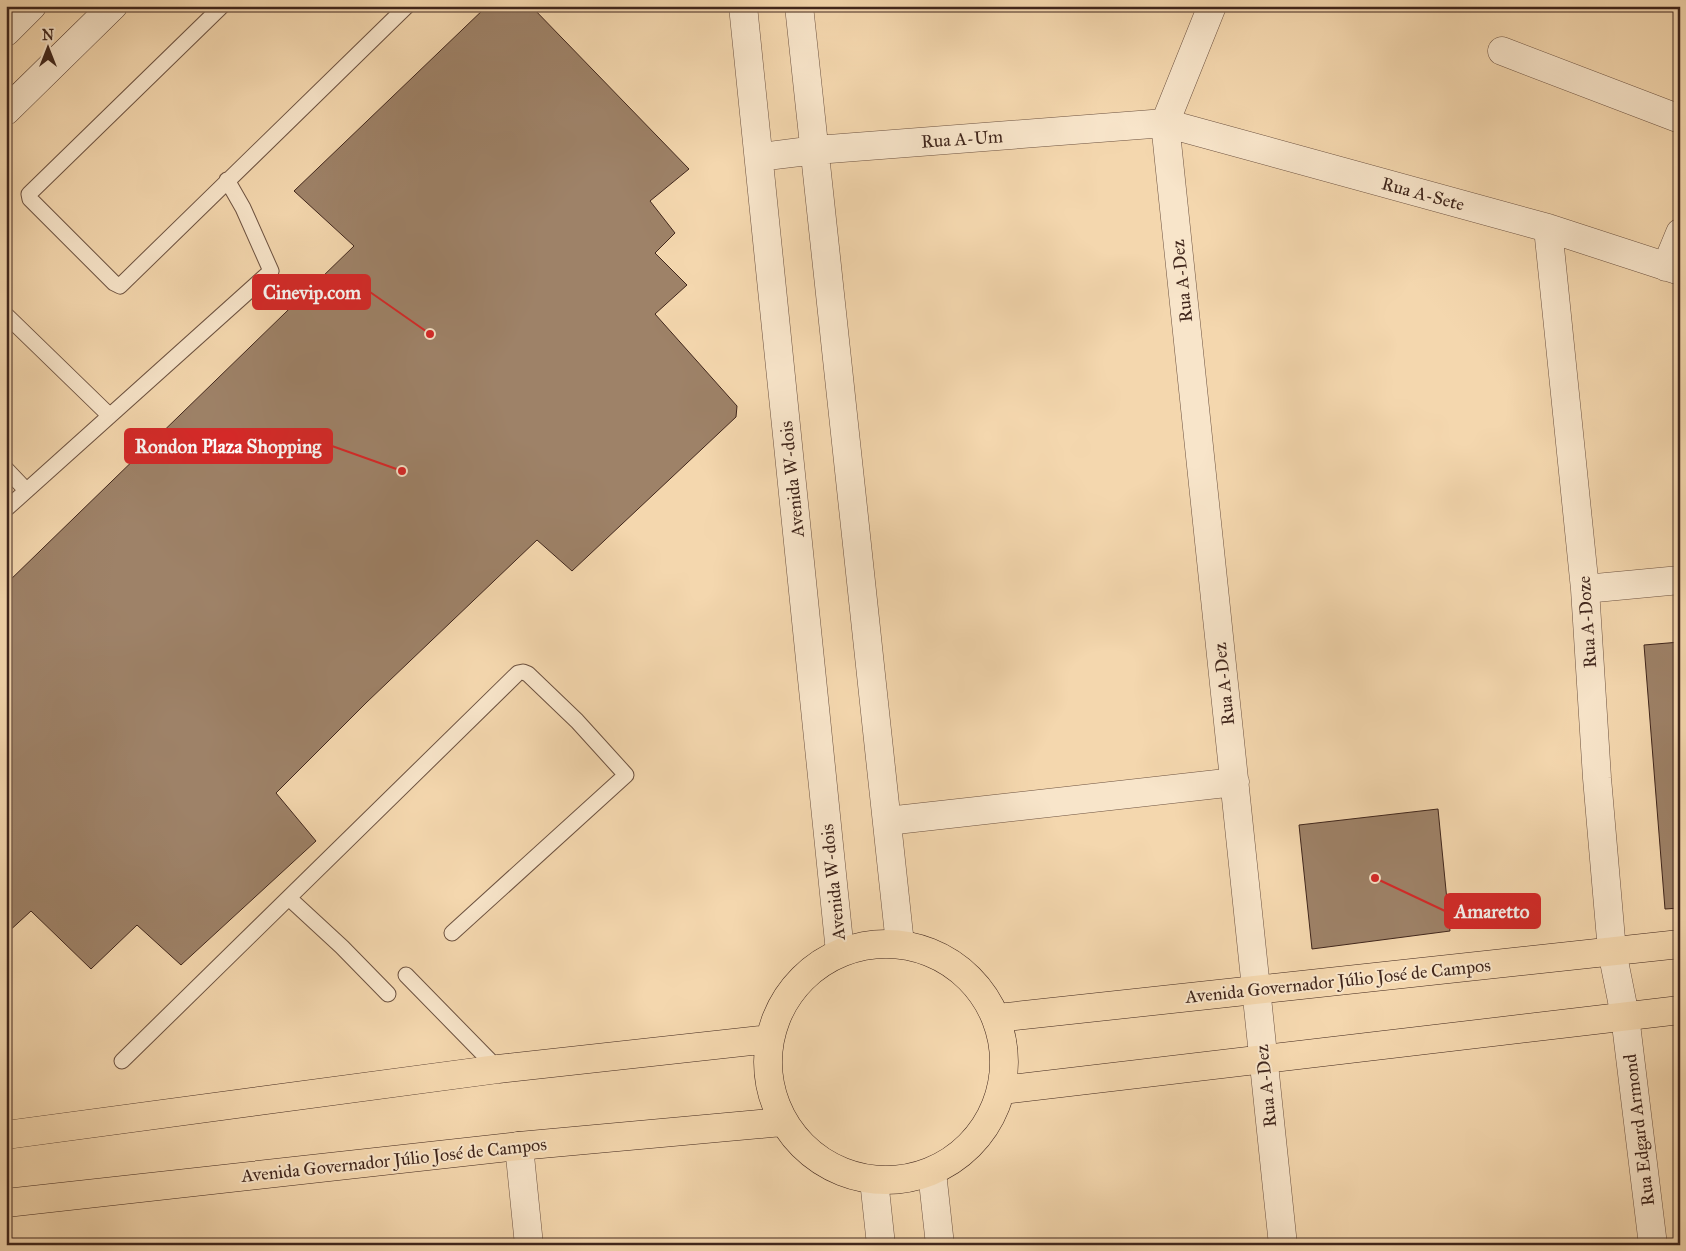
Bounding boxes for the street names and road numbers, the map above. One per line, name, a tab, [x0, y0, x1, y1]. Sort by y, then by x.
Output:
street label: Rua A-Um	[920, 125, 1004, 153]
street label: Rua A-Sete	[1379, 172, 1467, 216]
street label: Rua A-Dez	[1167, 239, 1197, 323]
street label: Avenida W-dois	[775, 420, 809, 539]
street label: Rua A-Doze	[1573, 575, 1601, 669]
street label: Rua A-Dez	[1209, 642, 1239, 726]
street label: Avenida W-dois	[816, 823, 850, 942]
street label: Avenida Governador Júlio José de Campos	[1183, 954, 1492, 1009]
street label: Rua A-Dez	[1251, 1044, 1281, 1128]
street label: Rua Edgard Armond	[1619, 1053, 1660, 1207]
street label: Avenida Governador Júlio José de Campos	[239, 1133, 548, 1188]

